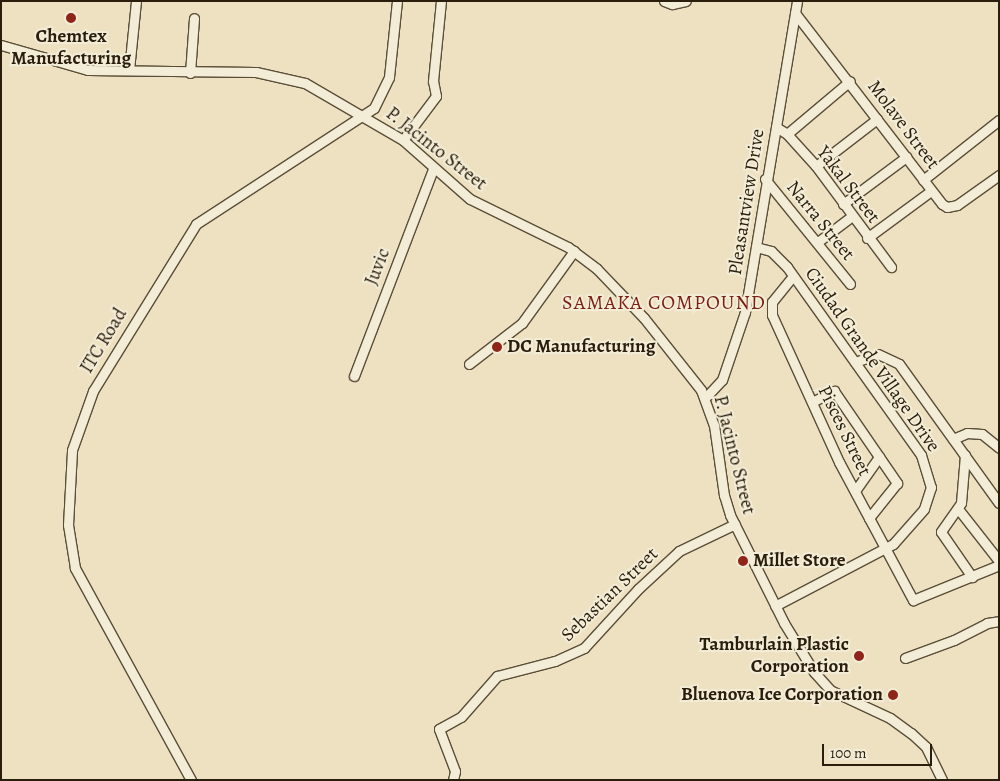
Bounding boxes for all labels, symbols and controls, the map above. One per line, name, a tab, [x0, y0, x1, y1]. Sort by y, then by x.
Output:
marker: Chemtex Manufacturing	[65, 12, 77, 24]
place label: Chemtex Manufacturing	[11, 26, 131, 70]
street label: Molave Street	[862, 76, 944, 174]
street label: P. Jacinto Street	[381, 102, 491, 196]
street label: Pleasantview Drive	[724, 127, 770, 277]
street label: Yakal Street	[812, 142, 884, 228]
street label: Narra Street	[781, 177, 859, 265]
street label: Juvic	[361, 245, 395, 289]
street label: Ciudad Grande Village Drive	[800, 263, 944, 457]
district label: SAMAKA COMPOUND	[560, 290, 768, 314]
street label: ITC Road	[76, 304, 132, 378]
place label: DC Manufacturing	[507, 336, 655, 358]
marker: DC Manufacturing	[491, 341, 503, 353]
street label: Pisces Street	[812, 382, 876, 480]
street label: P. Jacinto Street	[708, 393, 760, 517]
street label: Sebastian Street	[557, 543, 663, 647]
place label: Millet Store	[753, 550, 846, 572]
marker: Millet Store	[737, 555, 749, 567]
place label: Tamburlain Plastic Corporation	[699, 634, 849, 678]
marker: Tamburlain Plastic Corporation	[853, 650, 865, 662]
place label: Bluenova Ice Corporation	[681, 684, 883, 706]
marker: Bluenova Ice Corporation	[887, 689, 899, 701]
scale bar	[825, 734, 935, 766]
text: 100 m	[830, 743, 867, 763]

